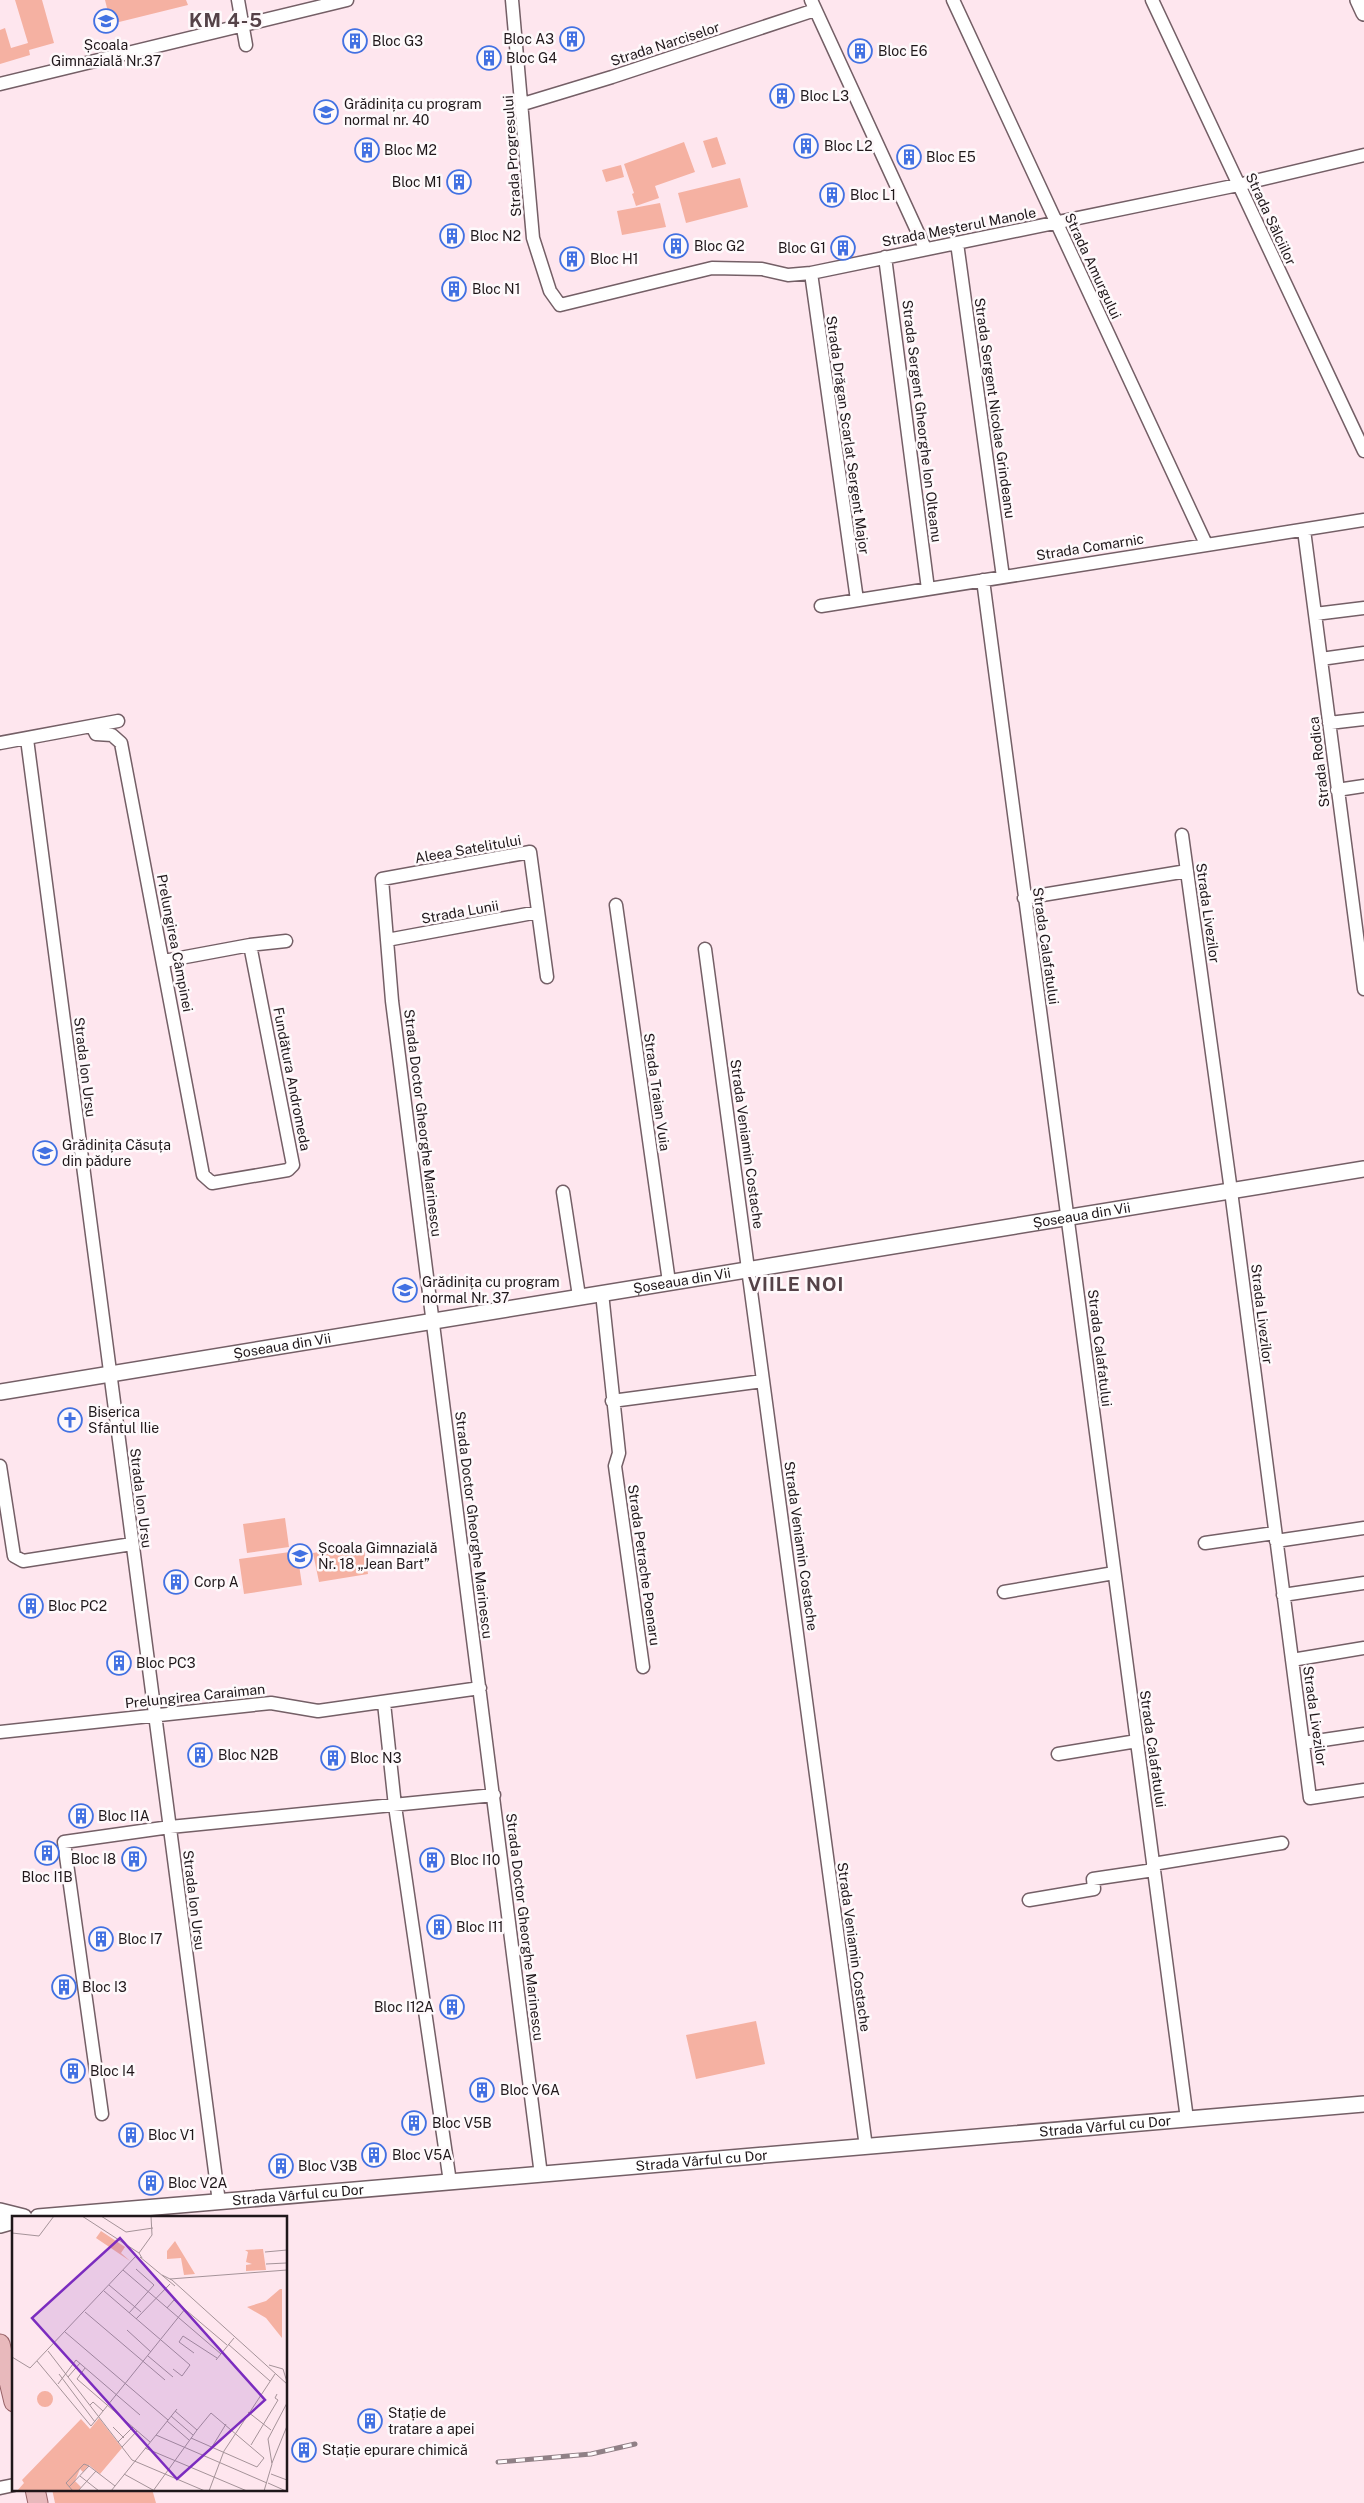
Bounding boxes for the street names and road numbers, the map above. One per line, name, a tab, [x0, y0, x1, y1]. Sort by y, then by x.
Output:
street label: Strada Narciselor	[608, 19, 722, 69]
street label: Strada Progresului	[500, 95, 524, 217]
street label: Strada Sălciilor	[1243, 170, 1299, 268]
street label: Strada Meșterul Manole	[881, 204, 1037, 250]
street label: Strada Amurgului	[1061, 211, 1125, 321]
street label: Strada Sergent Nicolae Grindeanu	[972, 297, 1018, 519]
street label: Strada Sergent Gheorghe Ion Olteanu	[899, 299, 945, 543]
street label: Strada Drăgan Scarlat Sergent Major	[823, 315, 873, 555]
street label: Strada Comarnic	[1035, 531, 1145, 563]
street label: Strada Rodica	[1305, 716, 1333, 808]
street label: Aleea Satelitului	[414, 832, 522, 866]
street label: Strada Livezilor	[1193, 862, 1223, 964]
street label: Prelungirea Câmpinei	[154, 873, 196, 1013]
street label: Strada Calafatului	[1030, 886, 1062, 1006]
street label: Strada Lunii	[420, 897, 500, 927]
street label: Fundătura Andromeda	[270, 1006, 314, 1152]
street label: Strada Doctor Gheorghe Marinescu	[401, 1008, 445, 1238]
street label: Strada Ion Ursu	[71, 1016, 99, 1118]
street label: Strada Traian Vuia	[641, 1032, 673, 1152]
street label: Strada Veniamin Costache	[727, 1058, 767, 1230]
street label: Șoseaua din Vii	[1032, 1199, 1132, 1231]
street label: Strada Livezilor	[1248, 1263, 1276, 1365]
street label: Șoseaua din Vii	[632, 1265, 732, 1296]
street label: Strada Calafatului	[1085, 1288, 1115, 1408]
street label: Șoseaua din Vii	[232, 1330, 332, 1362]
street label: Strada Doctor Gheorghe Marinescu	[452, 1410, 496, 1640]
street label: Strada Ion Ursu	[127, 1447, 155, 1549]
street label: Strada Veniamin Costache	[781, 1460, 821, 1632]
street label: Strada Petrache Poenaru	[625, 1483, 663, 1647]
street label: Strada Livezilor	[1300, 1665, 1330, 1767]
street label: Prelungirea Caraiman	[124, 1681, 266, 1711]
street label: Strada Calafatului	[1137, 1689, 1169, 1809]
street label: Strada Doctor Gheorghe Marinescu	[503, 1812, 547, 2042]
street label: Strada Ion Ursu	[180, 1849, 208, 1951]
street label: Strada Veniamin Costache	[834, 1861, 874, 2033]
street label: Strada Vârful cu Dor	[1038, 2112, 1172, 2140]
street label: Strada Vârful cu Dor	[635, 2147, 768, 2174]
street label: Strada Vârful cu Dor	[231, 2181, 365, 2208]

